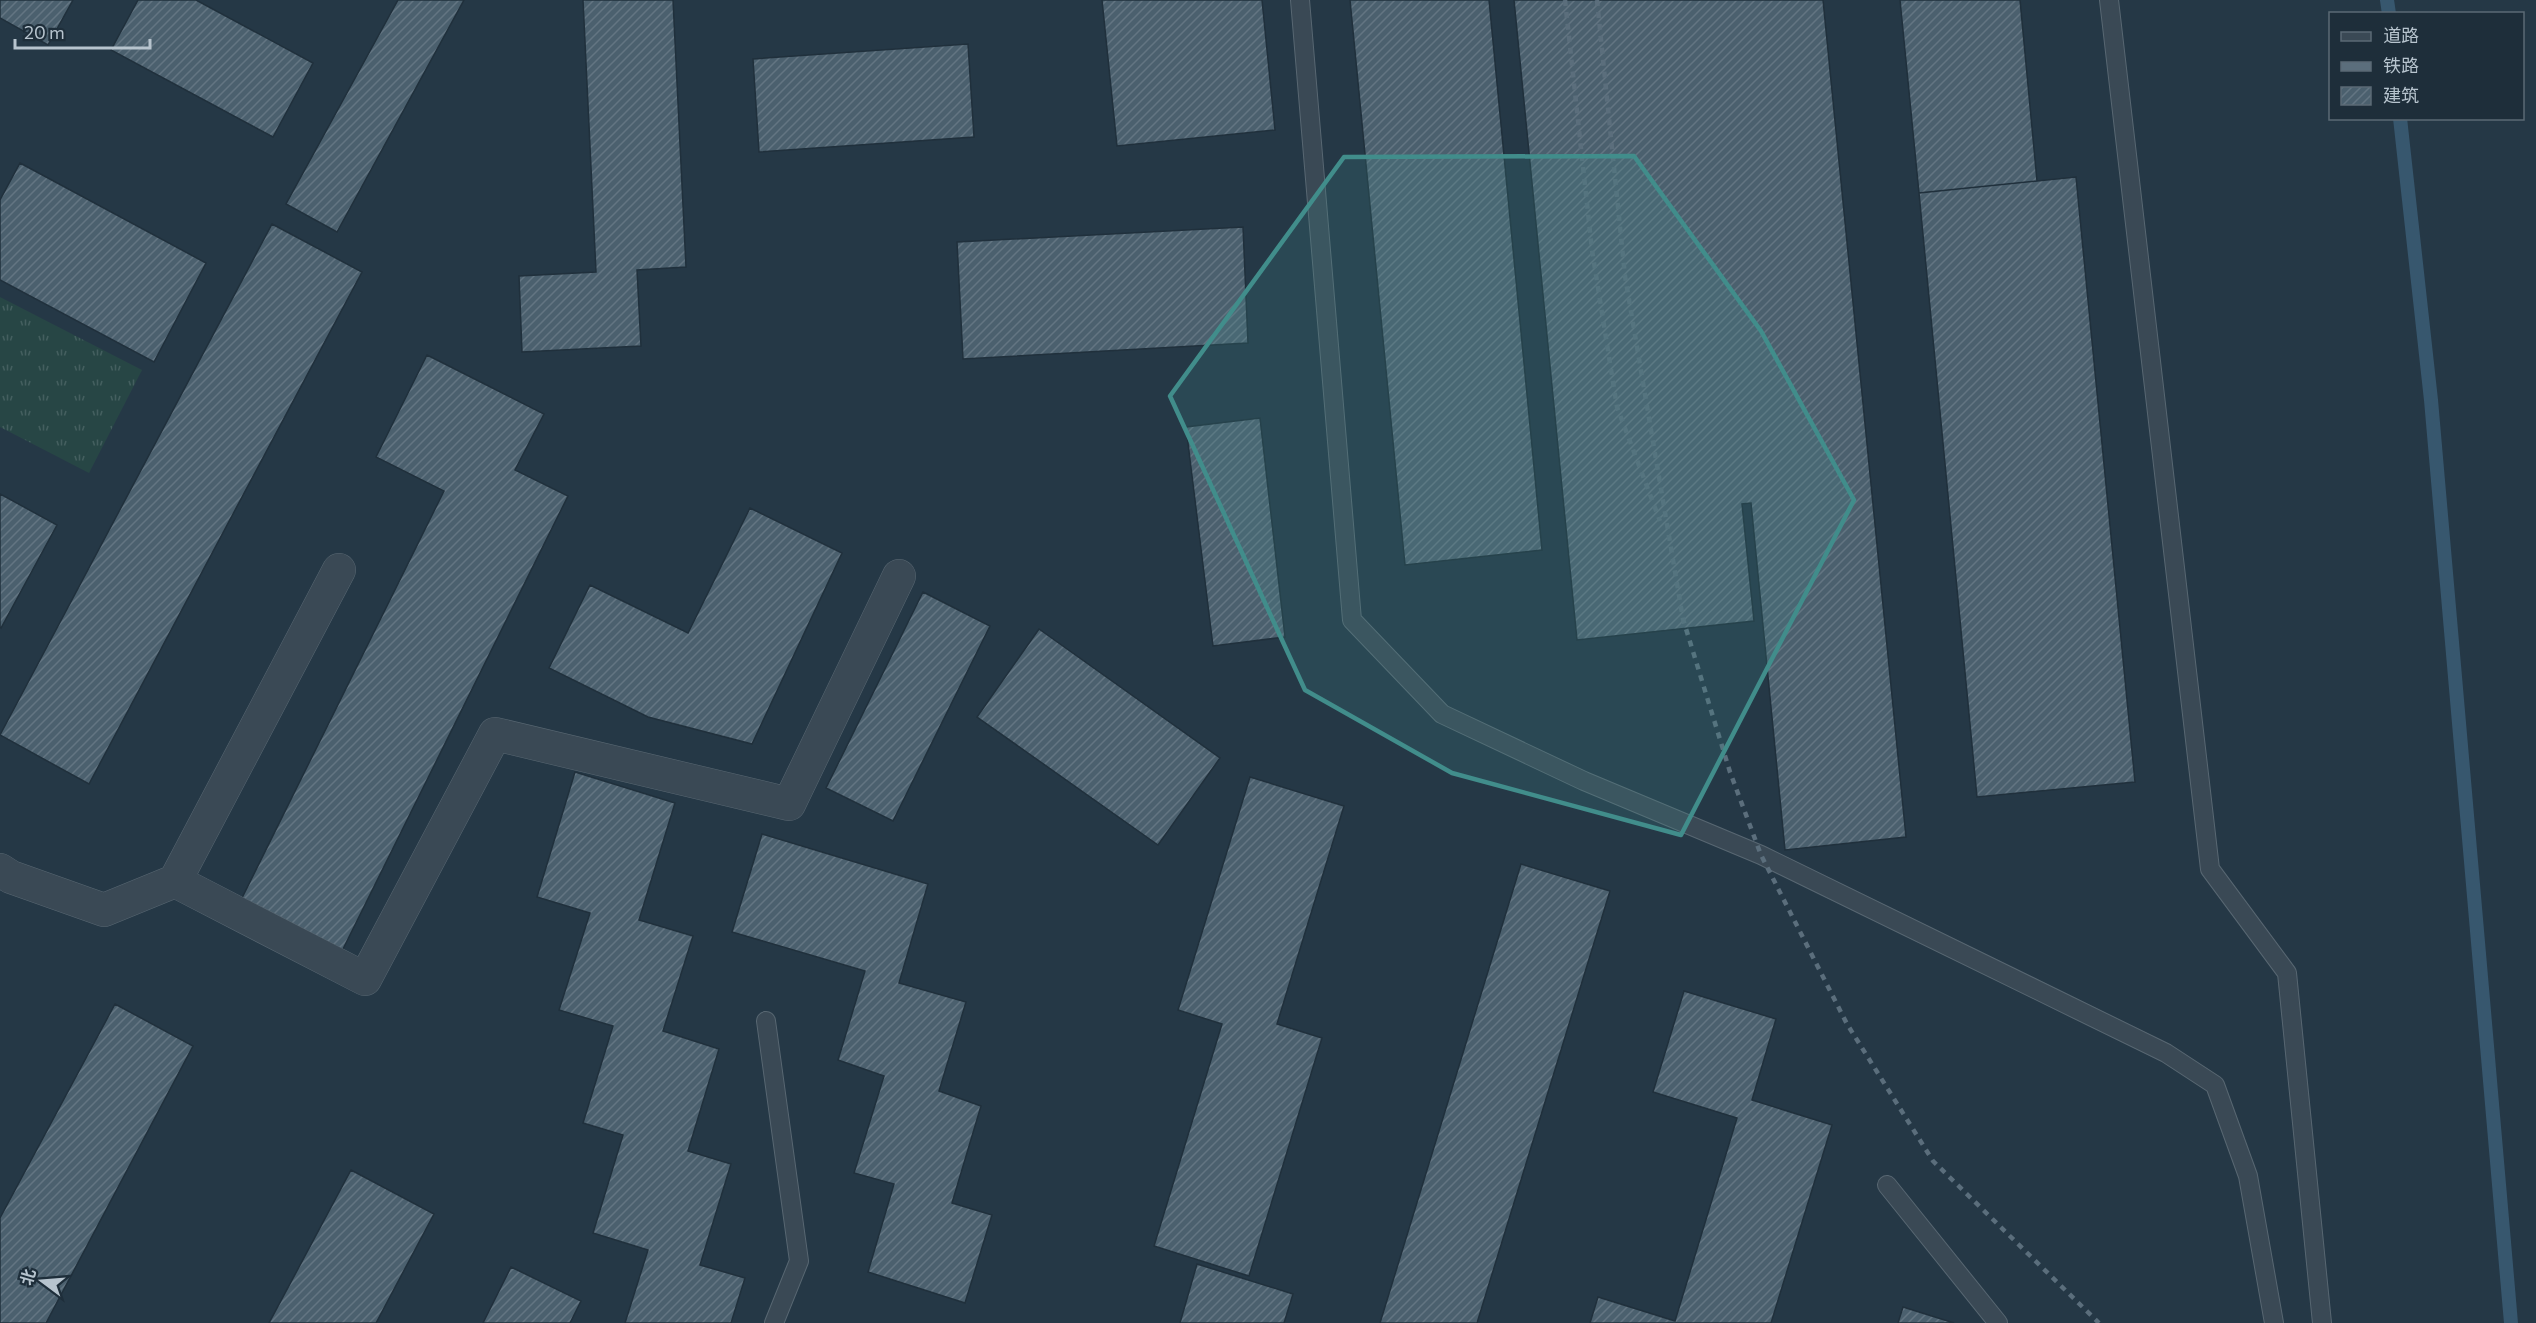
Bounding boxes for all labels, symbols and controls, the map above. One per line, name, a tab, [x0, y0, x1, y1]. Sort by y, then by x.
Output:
scale bar	[15, 12, 150, 50]
legend	[2329, 12, 2524, 120]
text: 20 m	[24, 21, 65, 43]
text: 道路	[2383, 24, 2419, 46]
text: 铁路	[2383, 54, 2419, 76]
text: 建筑	[2383, 84, 2419, 106]
north arrow	[12, 1251, 72, 1311]
text: 北	[16, 1266, 38, 1287]

